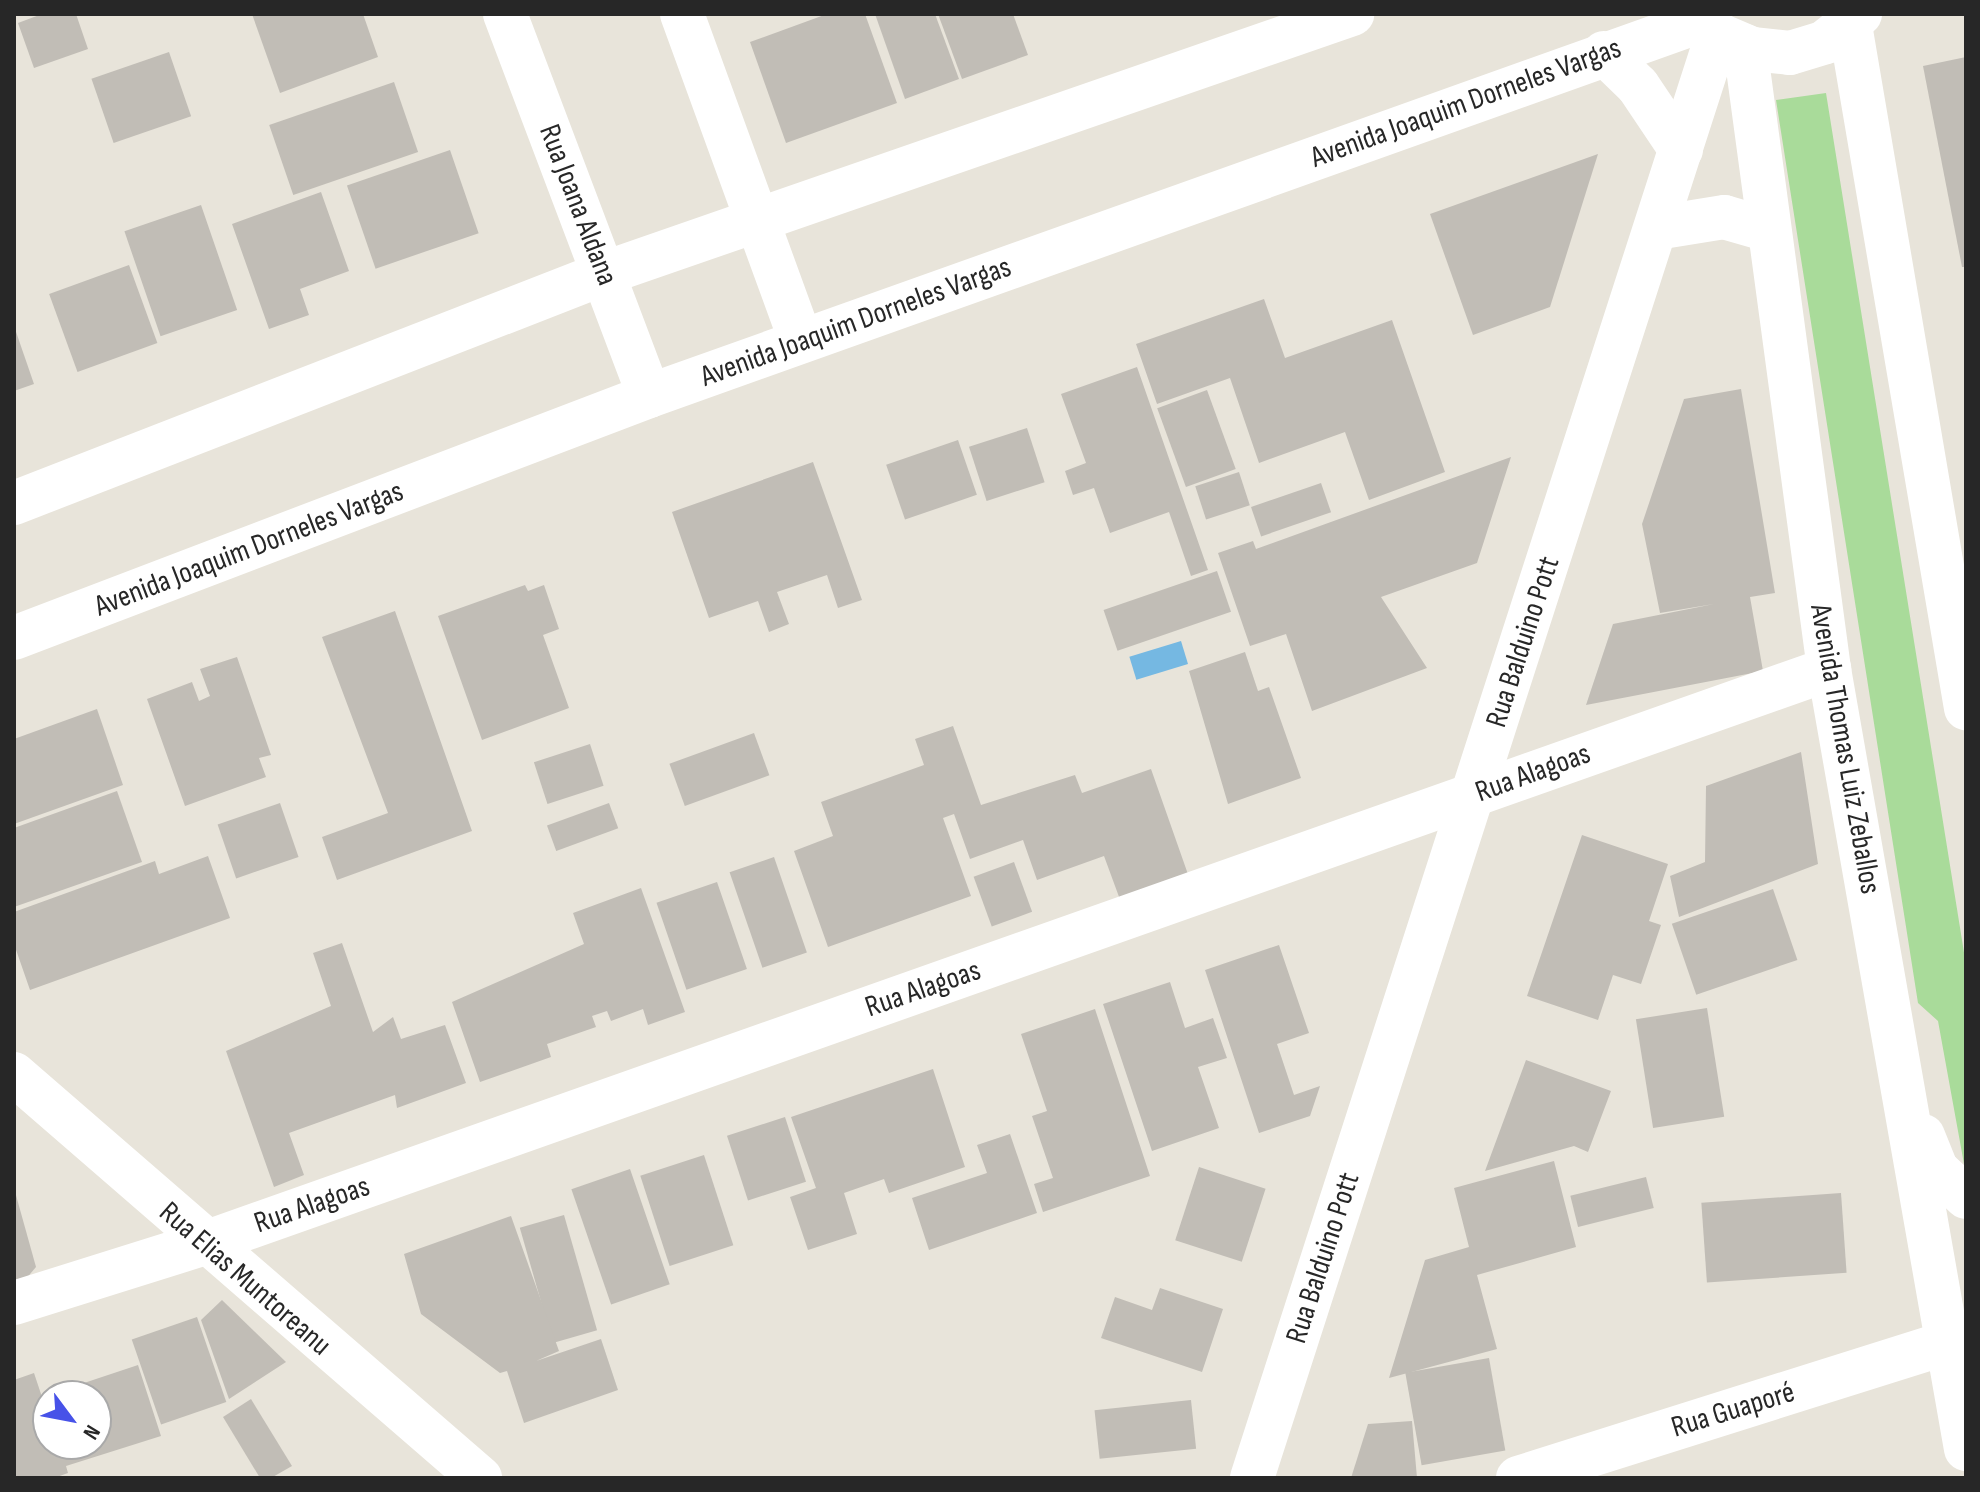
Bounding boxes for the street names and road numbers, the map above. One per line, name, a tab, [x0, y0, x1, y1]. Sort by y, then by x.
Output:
street label: Avenida Joaquim Dorneles Vargas	[1306, 30, 1626, 176]
street label: Rua Joana Aldana	[531, 120, 625, 290]
street label: Avenida Joaquim Dorneles Vargas	[696, 249, 1016, 395]
street label: Avenida Joaquim Dorneles Vargas	[90, 473, 408, 625]
street label: Rua Balduino Pott	[1478, 552, 1568, 732]
street label: Avenida Thomas Luiz Zeballos	[1802, 601, 1888, 897]
street label: Rua Alagoas	[1471, 736, 1595, 810]
street label: Rua Alagoas	[861, 953, 985, 1025]
street label: Rua Balduino Pott	[1278, 1168, 1368, 1348]
street label: Rua Alagoas	[250, 1169, 374, 1241]
street label: Rua Elias Muntoreanu	[152, 1195, 338, 1363]
street label: Rua Guaporé	[1667, 1374, 1799, 1446]

